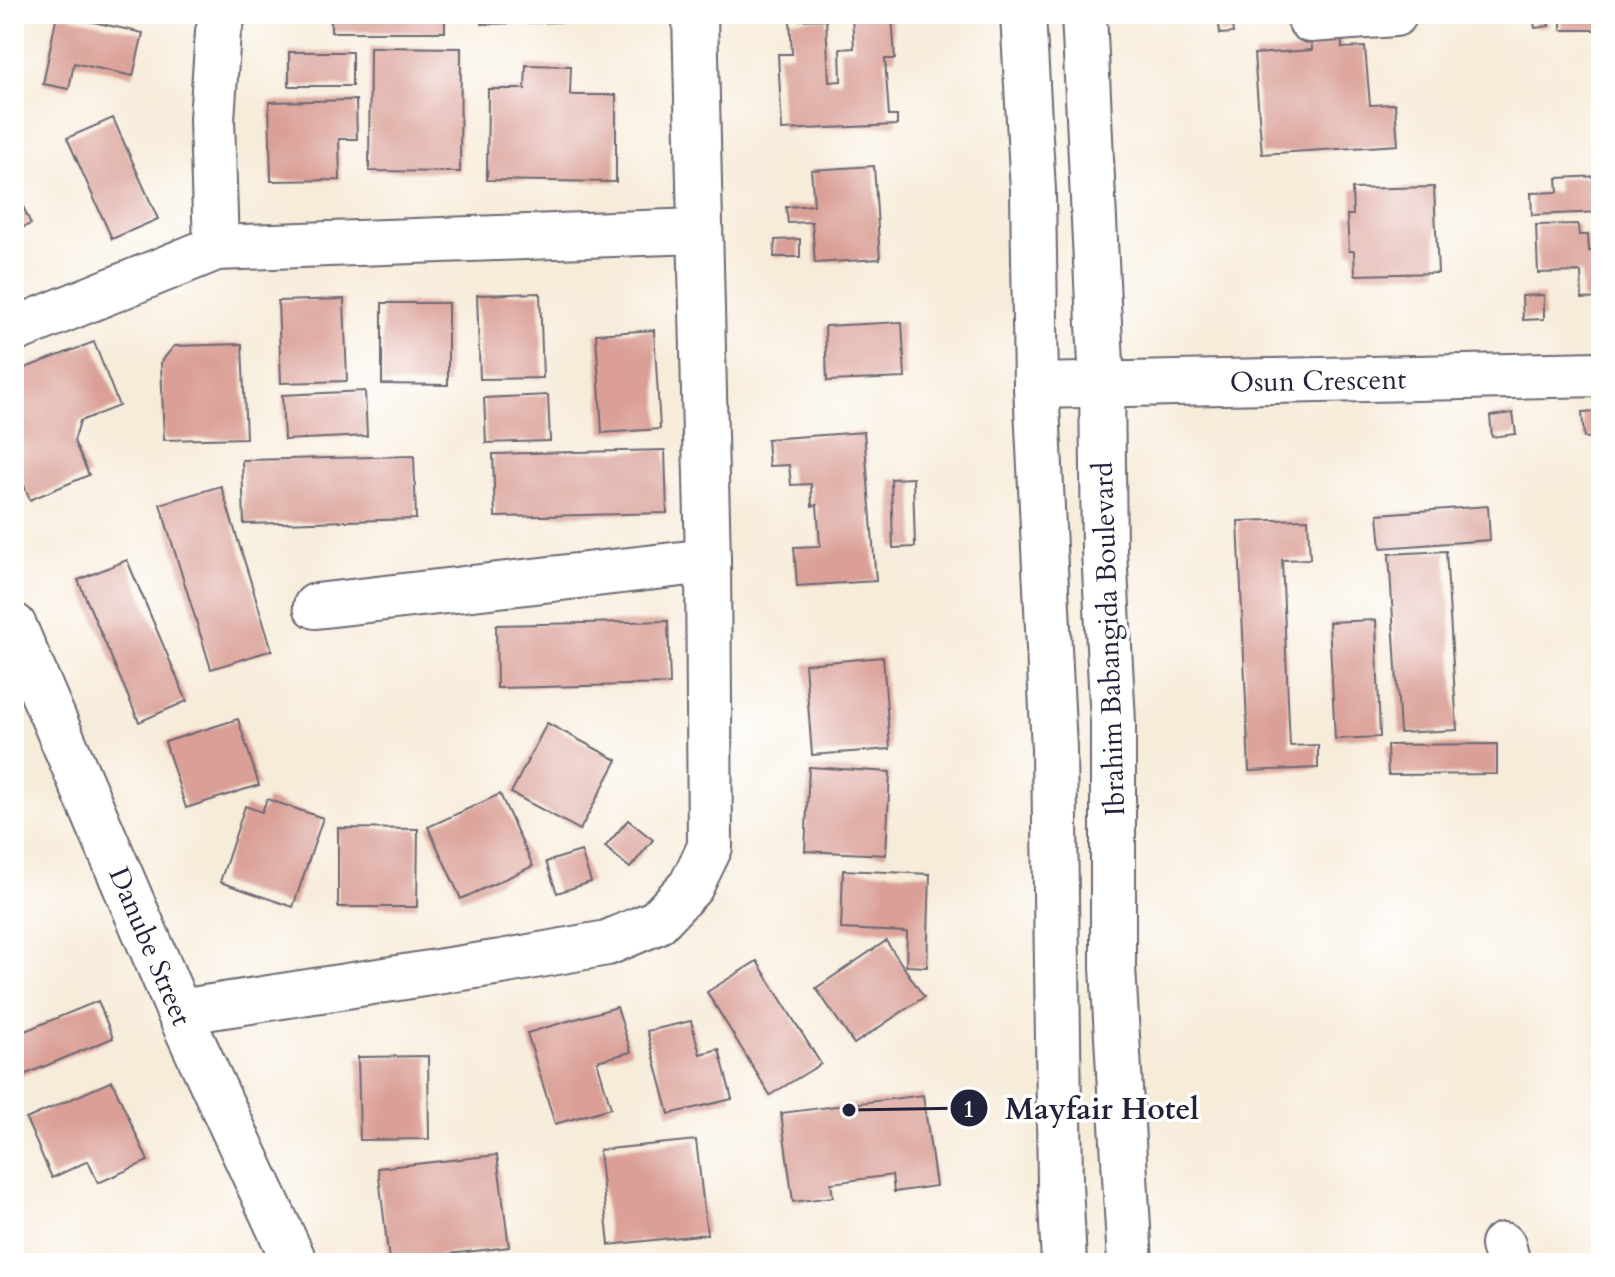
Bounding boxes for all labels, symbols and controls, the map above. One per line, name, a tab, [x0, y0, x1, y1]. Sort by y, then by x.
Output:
street label: Osun Crescent	[1230, 360, 1407, 402]
street label: Ibrahim Babangida Boulevard	[1084, 461, 1134, 817]
street label: Danube Street	[100, 861, 201, 1032]
callout: Mayfair Hotel	[949, 1081, 1215, 1135]
text: Mayfair Hotel	[1005, 1089, 1199, 1130]
text: 1	[963, 1093, 975, 1126]

